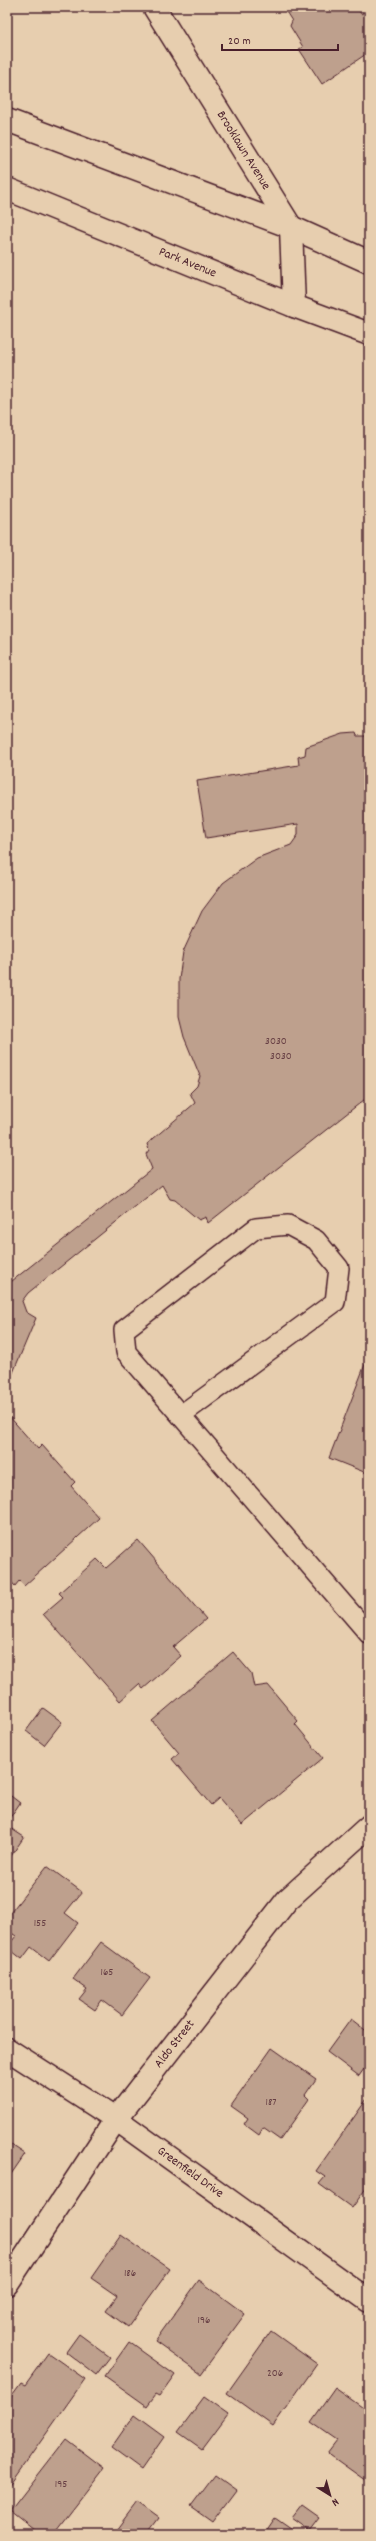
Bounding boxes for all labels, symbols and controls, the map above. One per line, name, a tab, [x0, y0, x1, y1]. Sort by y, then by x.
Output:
scale bar	[222, 26, 338, 52]
text: 20 m	[228, 33, 251, 50]
street label: Brooklawn Avenue	[211, 107, 275, 194]
street label: Park Avenue	[156, 242, 220, 283]
house number: 3030	[265, 1034, 287, 1050]
house number: 3030	[270, 1049, 292, 1065]
house number: 155	[34, 1916, 46, 1932]
house number: 165	[101, 1965, 113, 1981]
street label: Aldo Street	[150, 2016, 200, 2072]
house number: 187	[265, 2095, 277, 2111]
street label: Greenfield Drive	[153, 2142, 228, 2203]
house number: 186	[124, 2266, 136, 2282]
house number: 196	[198, 2313, 210, 2329]
house number: 206	[267, 2366, 283, 2382]
north arrow	[310, 2475, 350, 2515]
house number: 195	[55, 2477, 67, 2493]
text: N	[327, 2493, 342, 2510]

